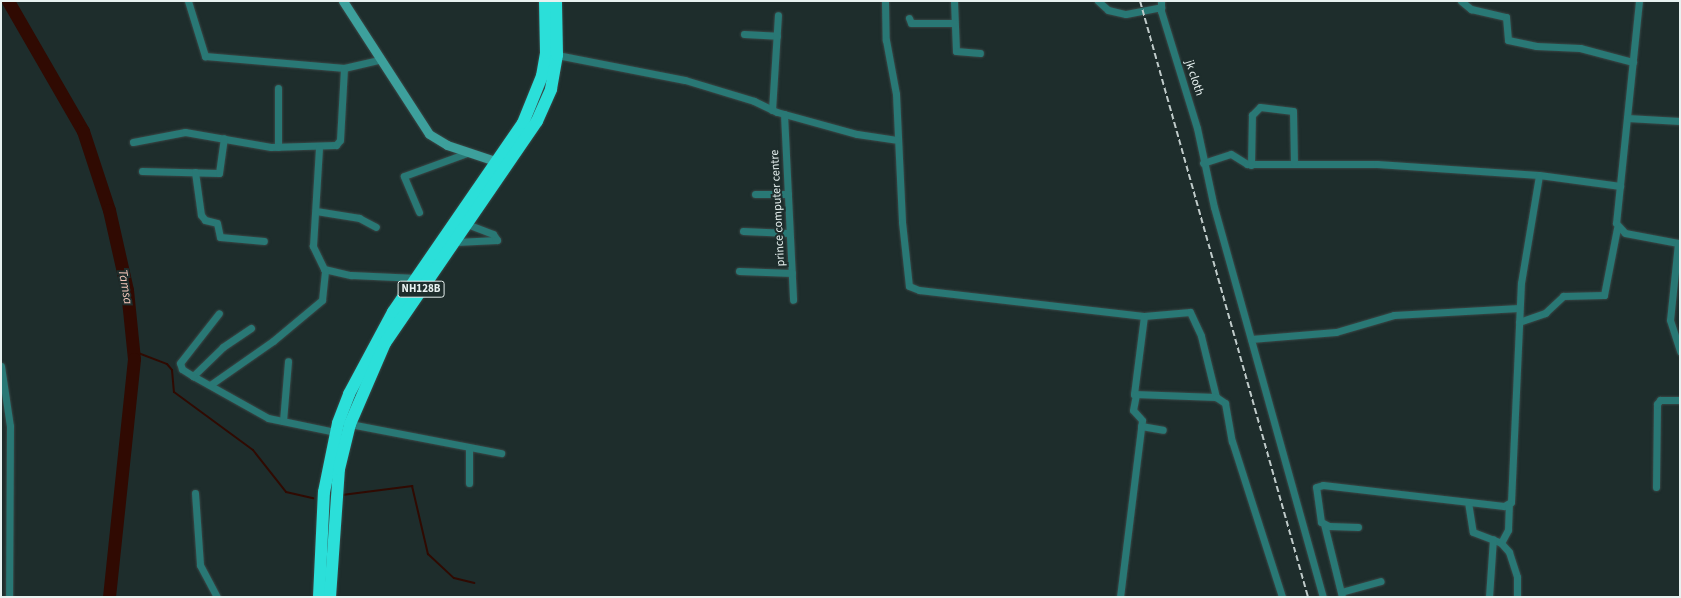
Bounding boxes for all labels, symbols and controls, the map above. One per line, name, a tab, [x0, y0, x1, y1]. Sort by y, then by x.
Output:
street label: jk cloth	[1181, 58, 1207, 98]
street label: prince computer centre	[768, 149, 788, 267]
water label: Tamsa	[114, 268, 136, 306]
road number: NH128B	[397, 280, 445, 298]

